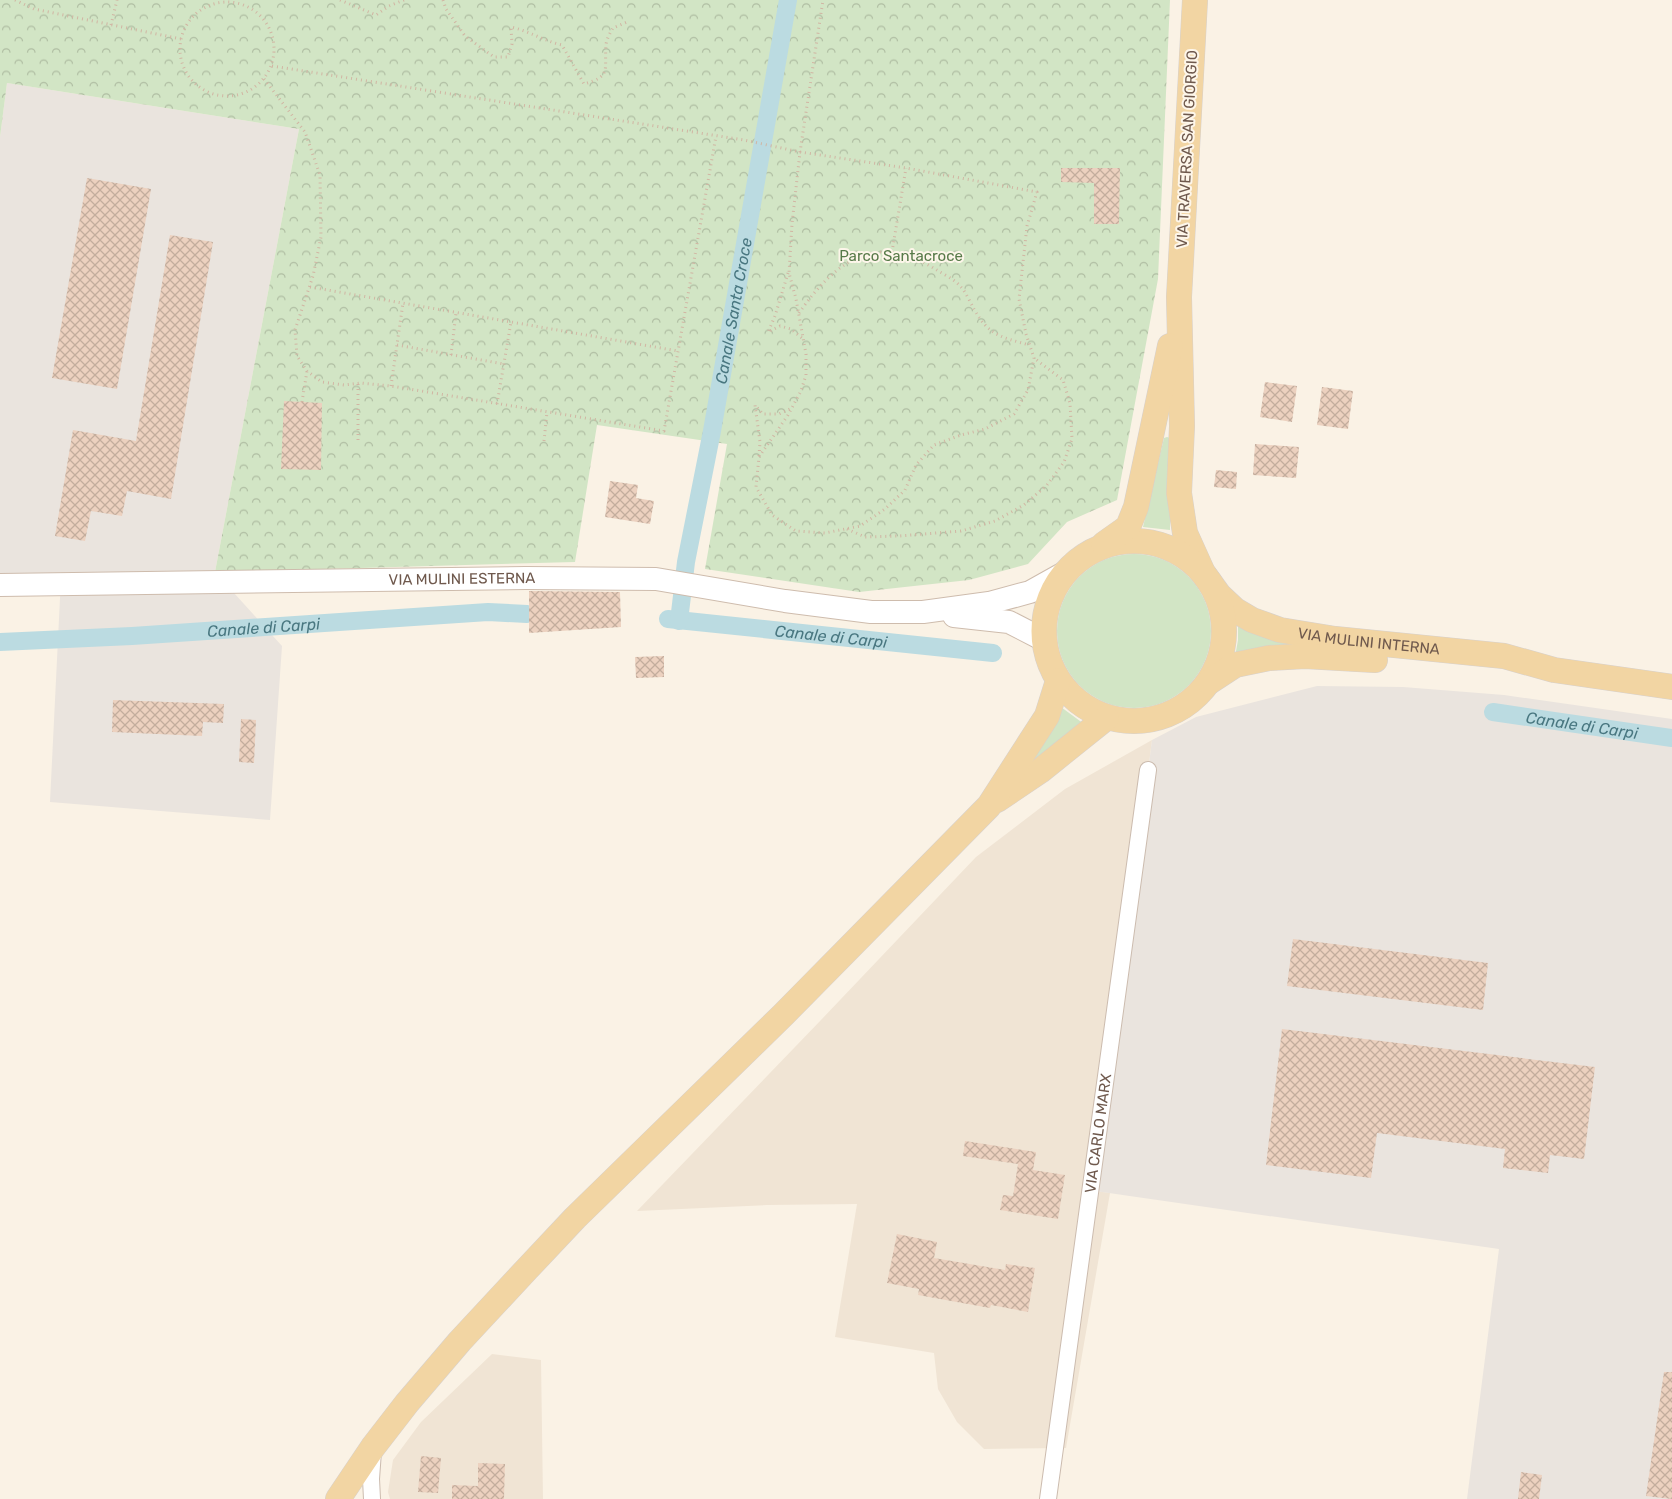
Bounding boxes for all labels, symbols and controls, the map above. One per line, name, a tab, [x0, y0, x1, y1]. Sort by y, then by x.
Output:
street label: VIA TRAVERSA SAN GIORGIO	[1173, 50, 1201, 248]
water label: Canale Santa Croce	[711, 236, 756, 385]
park label: Parco Santacroce	[839, 247, 963, 265]
street label: VIA MULINI ESTERNA	[388, 569, 535, 589]
water label: Canale di Carpi	[207, 614, 322, 641]
water label: Canale di Carpi	[774, 621, 889, 652]
street label: VIA MULINI INTERNA	[1296, 624, 1441, 659]
water label: Canale di Carpi	[1525, 708, 1640, 743]
street label: VIA CARLO MARX	[1081, 1072, 1115, 1194]

